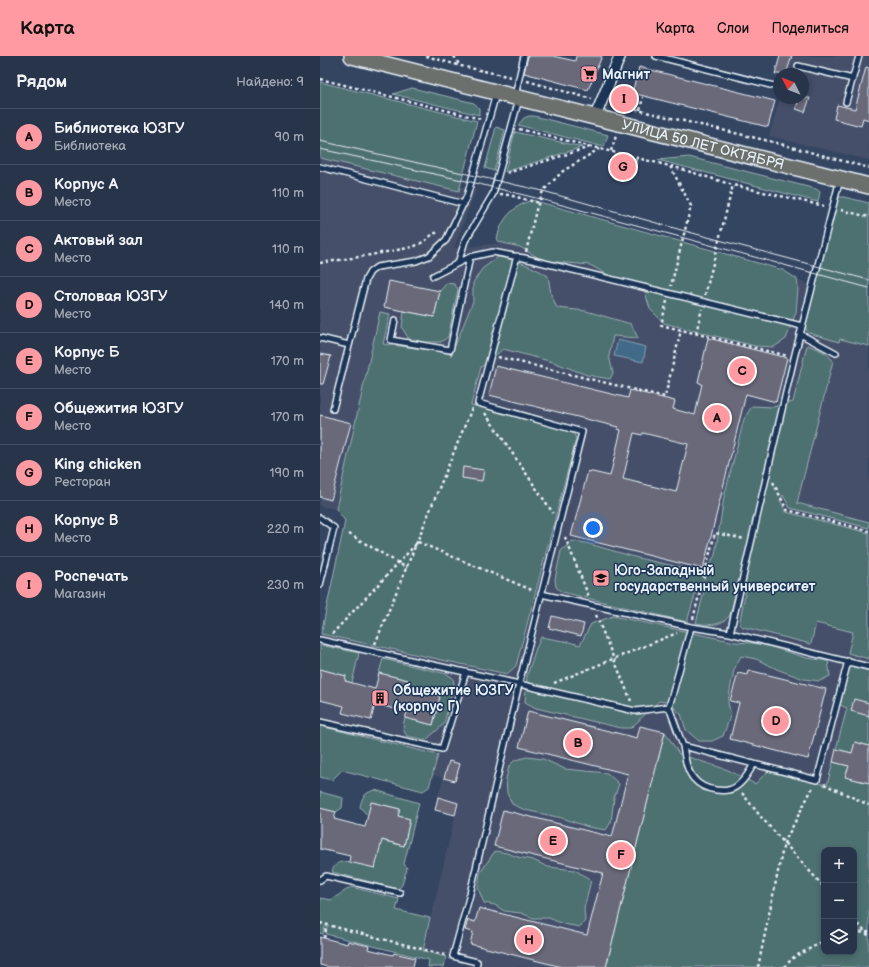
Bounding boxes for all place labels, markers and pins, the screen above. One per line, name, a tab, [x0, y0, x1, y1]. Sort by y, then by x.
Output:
supermarket icon: Магнит	[579, 64, 599, 84]
place label: Магнит	[602, 66, 650, 83]
pin: I	[611, 84, 637, 114]
pin: G	[610, 152, 636, 182]
pin: C	[729, 356, 755, 386]
pin: A	[704, 403, 730, 433]
place label: Юго-Западный государственный университет	[614, 562, 816, 595]
school or university icon: Юго-Западный государственный университет	[591, 568, 611, 588]
place label: Общежитие ЮЗГУ (корпус Г)	[393, 682, 514, 715]
building icon: Общежитие ЮЗГУ (корпус Г)	[370, 688, 390, 708]
pin: D	[763, 706, 789, 736]
pin: B	[565, 728, 591, 758]
pin: E	[540, 826, 566, 856]
pin: F	[608, 840, 634, 870]
pin: H	[516, 925, 542, 955]

